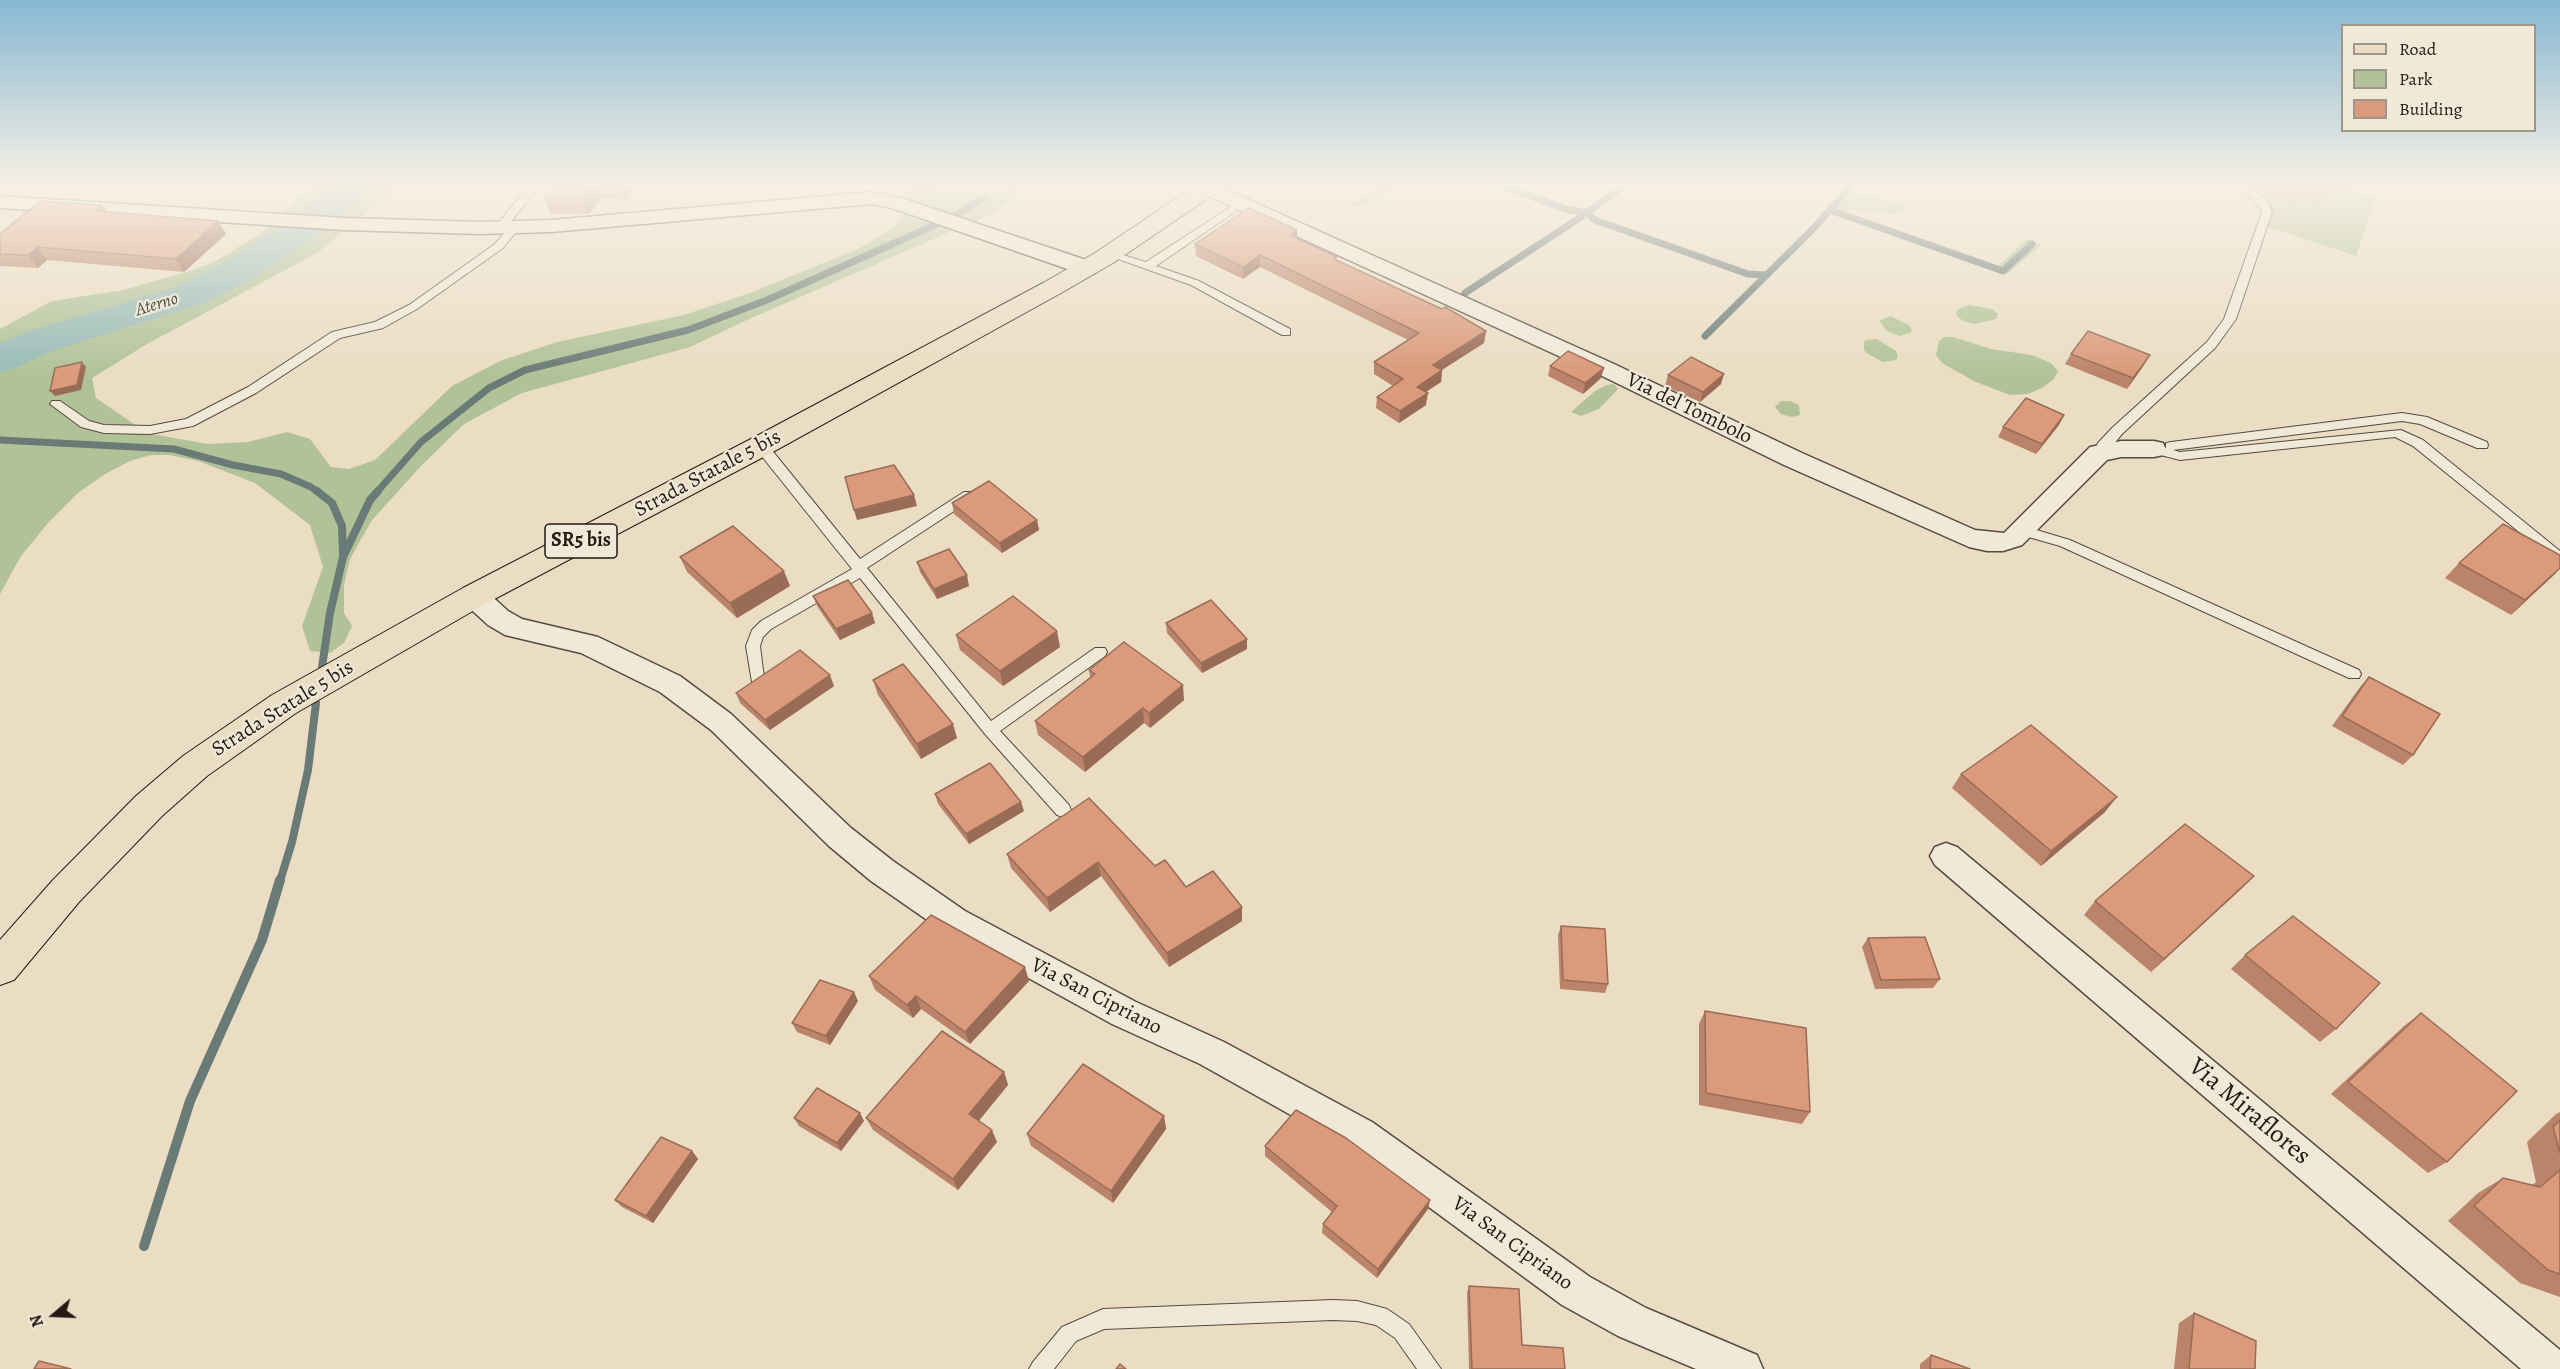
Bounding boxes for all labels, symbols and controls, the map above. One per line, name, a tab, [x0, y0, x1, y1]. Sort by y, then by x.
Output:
legend	[2341, 24, 2536, 132]
text: Road	[2399, 37, 2436, 61]
text: Park	[2399, 67, 2433, 91]
text: Building	[2399, 97, 2463, 121]
water label: Aterno	[133, 288, 181, 322]
street label: Via del Tombolo	[1622, 368, 1756, 450]
street label: Strada Statale 5 bis	[630, 425, 786, 523]
road number: SR5 bis	[545, 524, 617, 558]
street label: Strada Statale 5 bis	[207, 655, 359, 763]
street label: Via San Cipriano	[1026, 953, 1166, 1041]
street label: Via Miraflores	[2182, 1052, 2316, 1172]
street label: Via San Cipriano	[1447, 1192, 1577, 1296]
north arrow	[24, 1285, 84, 1345]
text: N	[25, 1312, 49, 1330]

